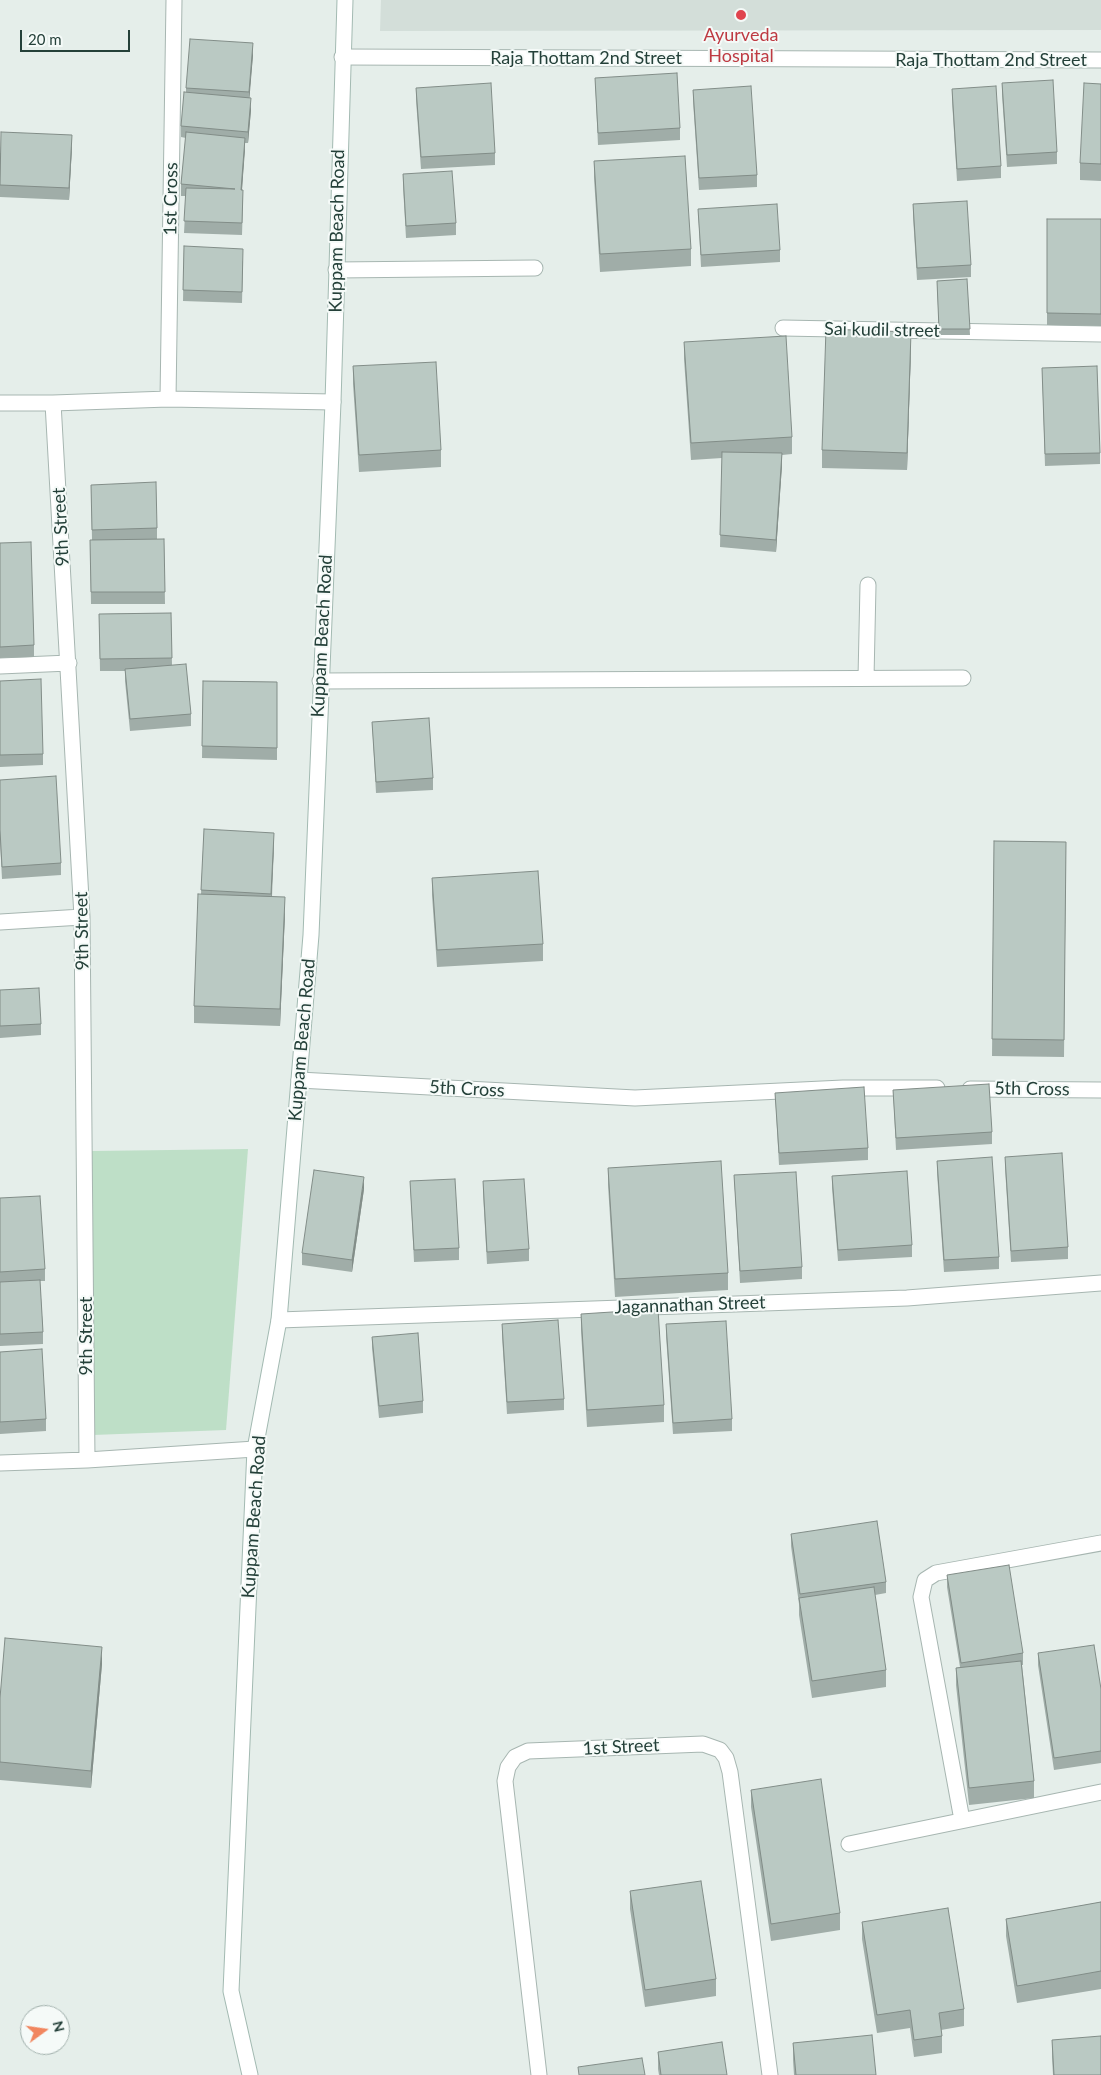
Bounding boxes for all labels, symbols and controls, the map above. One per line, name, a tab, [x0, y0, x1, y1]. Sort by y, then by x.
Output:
marker: Ayurveda Hospital	[734, 8, 748, 22]
scale bar	[22, 20, 132, 52]
place label: Ayurveda Hospital	[704, 24, 778, 66]
text: 20 m	[28, 30, 62, 48]
street label: Raja Thottam 2nd Street	[490, 47, 682, 69]
street label: Raja Thottam 2nd Street	[895, 49, 1087, 71]
street label: Kuppam Beach Road	[325, 149, 349, 313]
street label: 1st Cross	[160, 162, 182, 236]
street label: Sai kudil street	[824, 318, 940, 342]
street label: 9th Street	[48, 487, 74, 567]
street label: Kuppam Beach Road	[307, 554, 337, 718]
street label: 9th Street	[71, 891, 93, 971]
street label: Kuppam Beach Road	[284, 958, 320, 1122]
street label: 5th Cross	[429, 1076, 505, 1102]
street label: 5th Cross	[994, 1078, 1070, 1100]
street label: Jagannathan Street	[614, 1292, 766, 1318]
street label: 9th Street	[75, 1297, 97, 1375]
street label: Kuppam Beach Road	[238, 1435, 270, 1599]
street label: 1st Street	[582, 1734, 660, 1760]
north arrow	[20, 2005, 70, 2055]
text: N	[50, 2019, 69, 2034]

